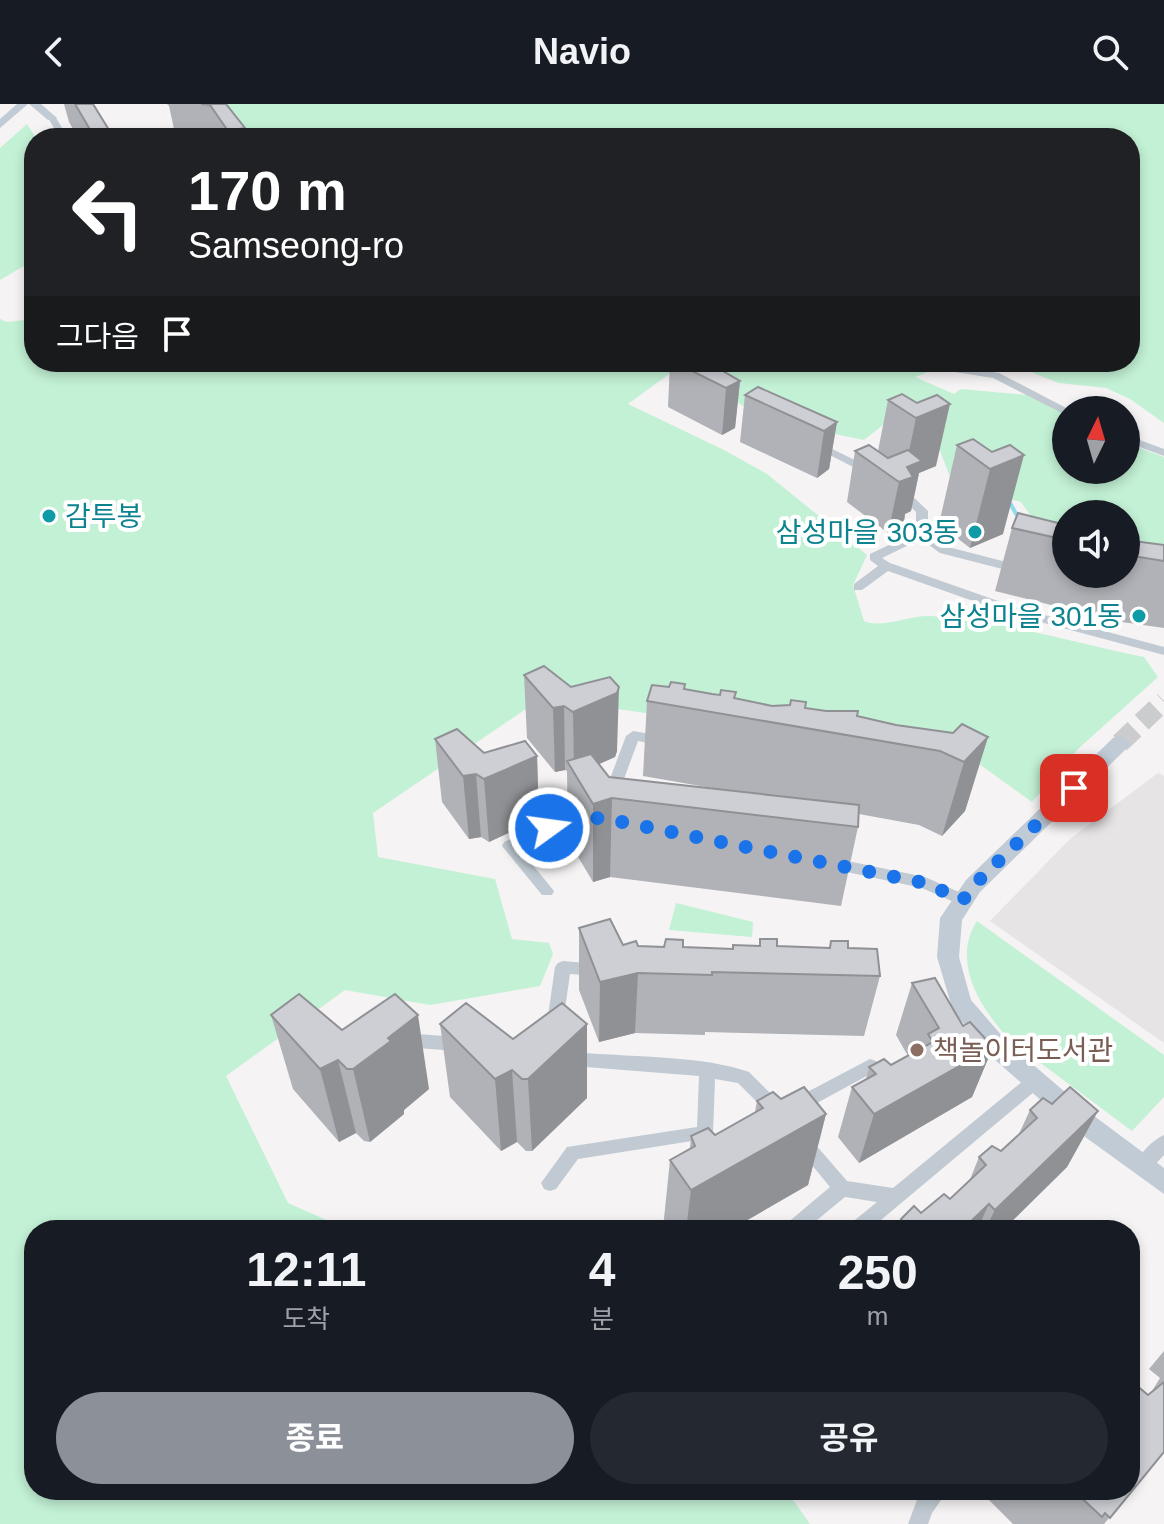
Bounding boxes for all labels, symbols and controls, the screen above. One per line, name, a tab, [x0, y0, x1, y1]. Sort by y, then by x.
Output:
icon: back	[32, 30, 76, 74]
icon: search	[1088, 30, 1132, 74]
text: Navio	[533, 31, 631, 72]
text: 170 m	[188, 159, 347, 222]
icon: left	[56, 160, 160, 264]
text: Samseong-ro	[188, 225, 404, 266]
icon: arrive	[155, 312, 199, 356]
text: 그다음	[56, 320, 139, 353]
north arrow	[1052, 396, 1140, 484]
map controls	[1052, 396, 1140, 588]
button: sound	[1052, 500, 1140, 588]
place label: 감투봉	[65, 501, 142, 532]
marker: 감투봉	[40, 507, 58, 525]
place label: 삼성마을 303동	[776, 517, 959, 548]
marker: 삼성마을 303동	[966, 523, 984, 541]
place label: 삼성마을 301동	[940, 601, 1123, 632]
marker: 삼성마을 301동	[1130, 607, 1148, 625]
pin	[1040, 754, 1108, 822]
icon: arrive	[1052, 766, 1096, 810]
position arrow	[507, 786, 591, 870]
place label: 책놀이터도서관	[933, 1035, 1113, 1066]
marker: 책놀이터도서관	[908, 1041, 926, 1059]
text: 12:11	[246, 1243, 366, 1296]
text: 4	[589, 1243, 615, 1296]
text: 250	[838, 1246, 918, 1299]
text: m	[867, 1301, 889, 1331]
text: 도착	[282, 1304, 330, 1334]
text: 분	[590, 1304, 614, 1334]
button: 종료	[56, 1392, 574, 1484]
button: 공유	[590, 1392, 1108, 1484]

